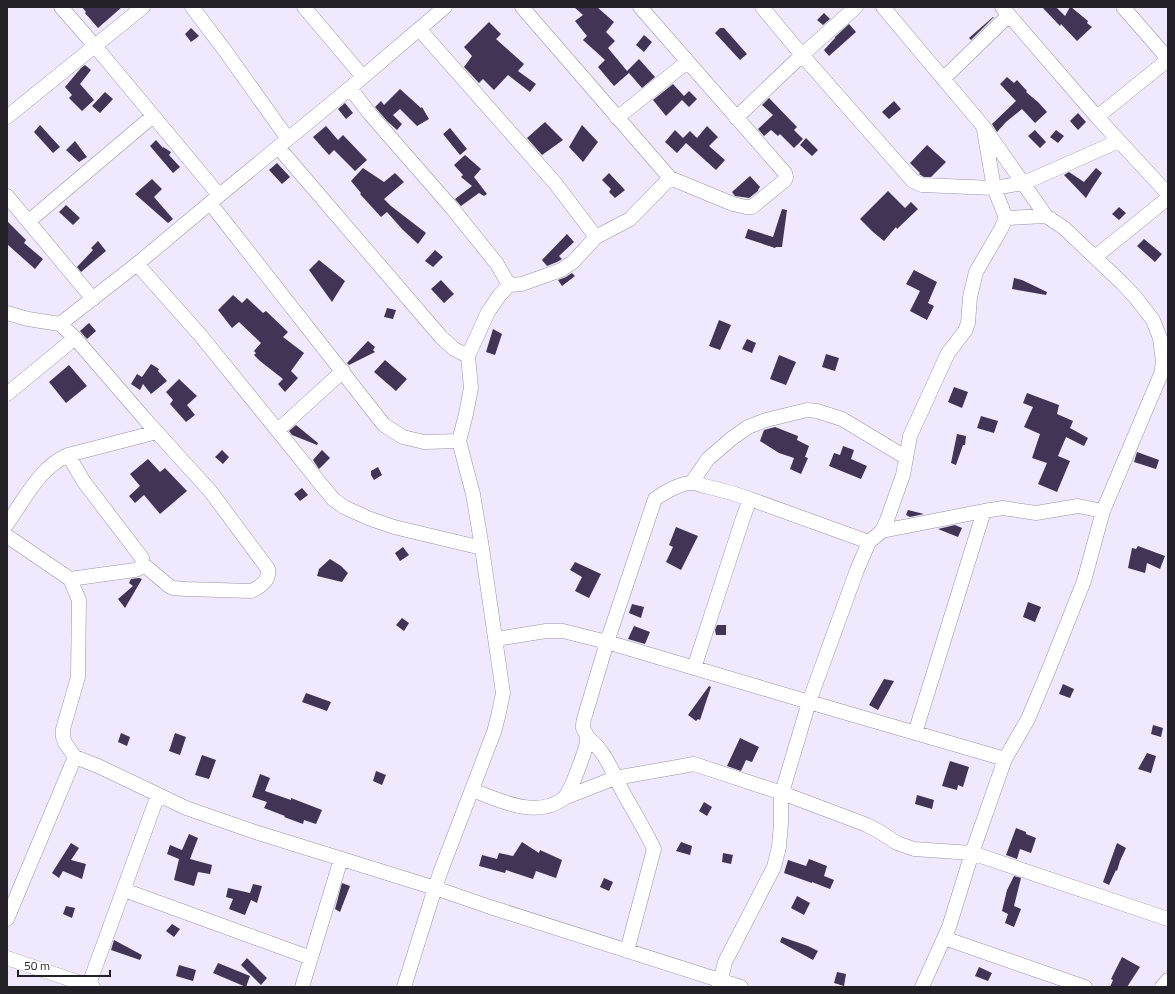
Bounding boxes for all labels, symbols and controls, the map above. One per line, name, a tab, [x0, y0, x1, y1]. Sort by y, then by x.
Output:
scale bar	[18, 952, 110, 978]
text: 50 m	[24, 956, 50, 975]

